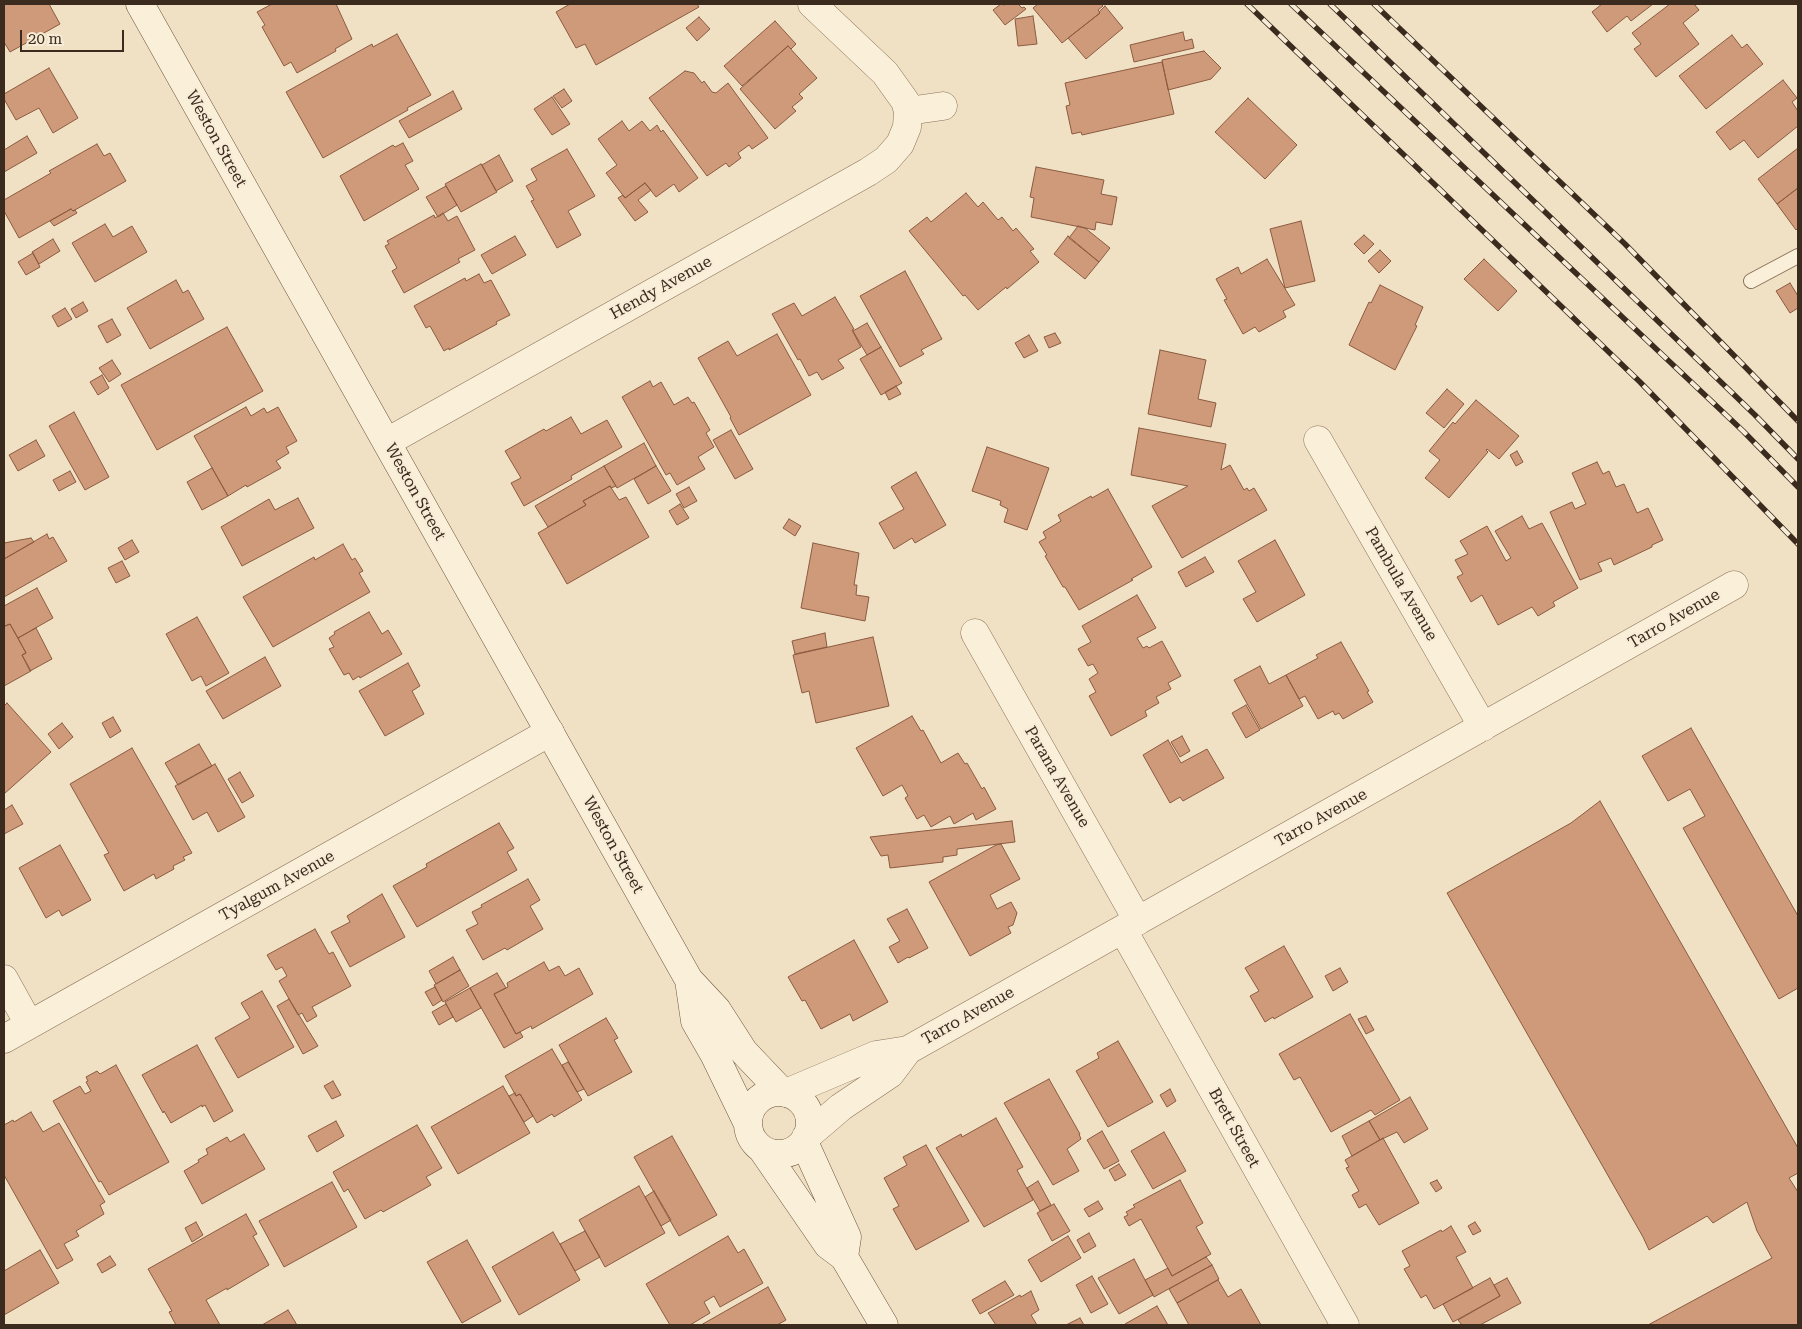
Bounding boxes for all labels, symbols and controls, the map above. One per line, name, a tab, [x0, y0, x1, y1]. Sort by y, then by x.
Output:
scale bar	[22, 20, 126, 52]
text: 20 m	[28, 30, 62, 48]
street label: Weston Street	[181, 87, 251, 191]
street label: Hendy Avenue	[607, 252, 715, 324]
street label: Weston Street	[380, 440, 450, 544]
street label: Pambula Avenue	[1361, 524, 1441, 644]
street label: Tarro Avenue	[1625, 585, 1723, 653]
street label: Parana Avenue	[1020, 723, 1094, 831]
street label: Tarro Avenue	[1271, 785, 1371, 851]
street label: Weston Street	[578, 793, 648, 897]
street label: Tyalgum Avenue	[216, 846, 338, 926]
street label: Tarro Avenue	[918, 983, 1018, 1049]
street label: Brett Street	[1204, 1085, 1264, 1171]

